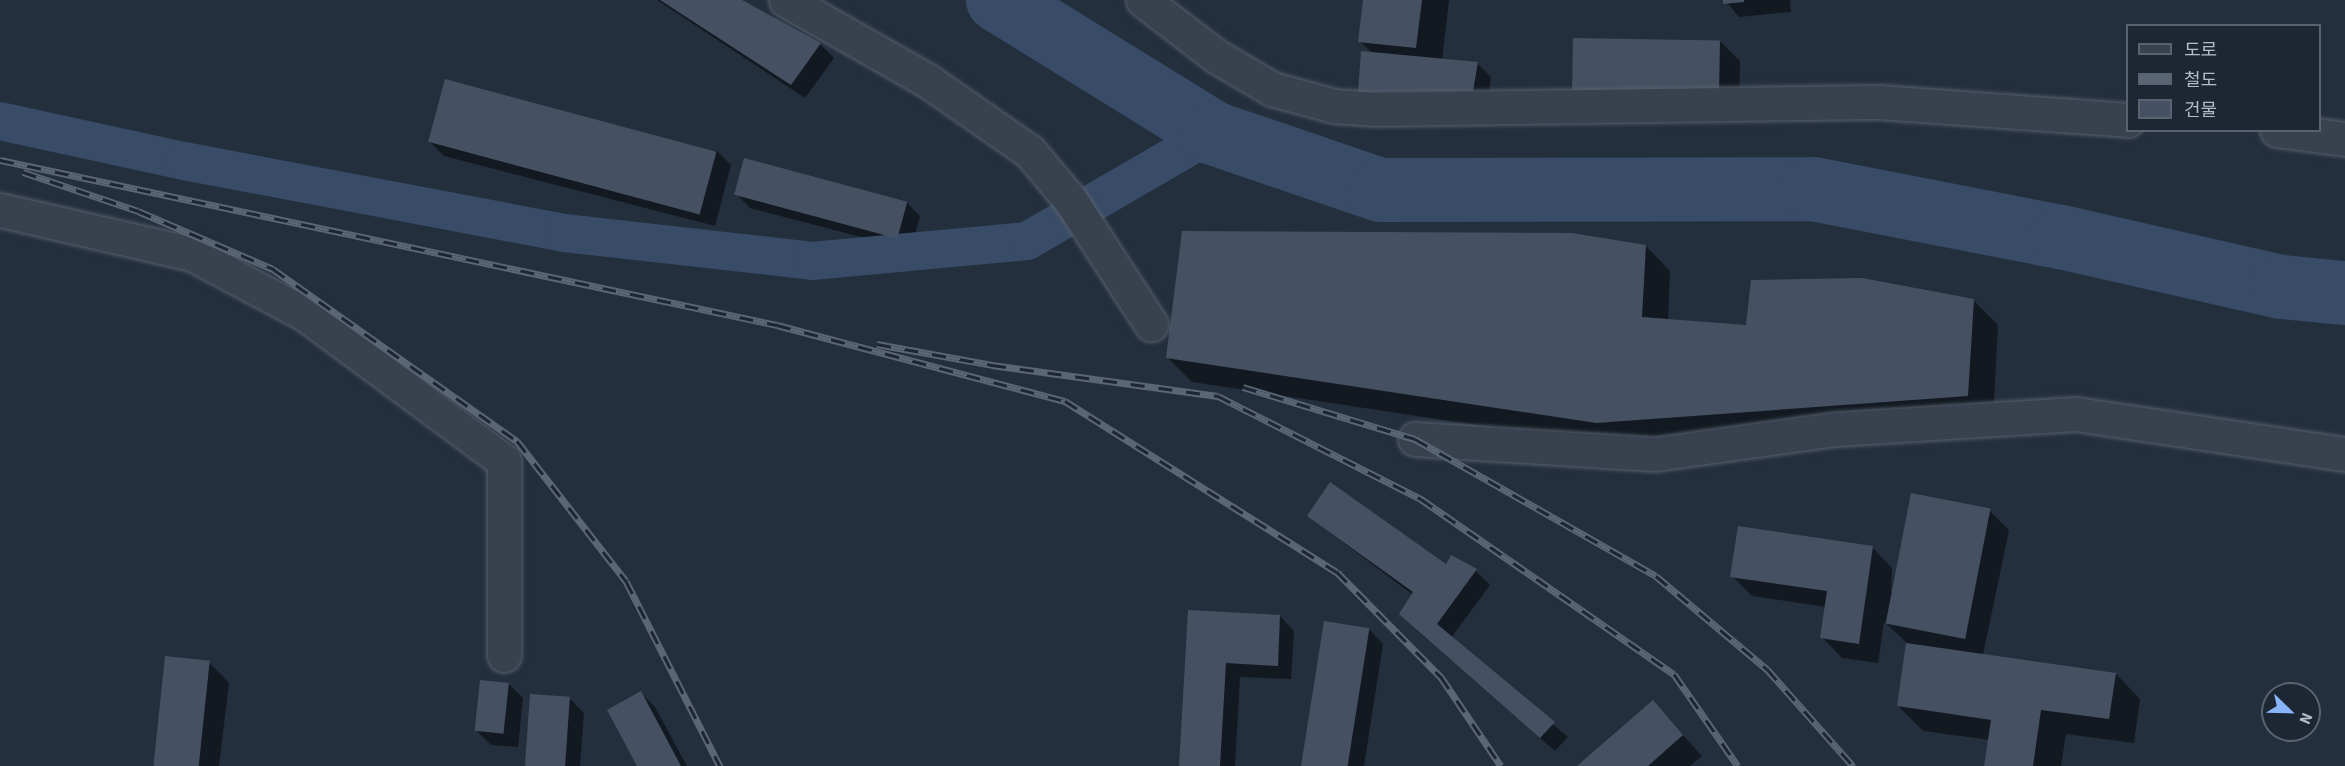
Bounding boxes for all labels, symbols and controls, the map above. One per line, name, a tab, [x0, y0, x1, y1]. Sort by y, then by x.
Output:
legend	[2126, 24, 2321, 132]
text: 도로	[2184, 38, 2217, 63]
text: 철도	[2184, 68, 2217, 93]
text: 건물	[2184, 98, 2217, 123]
north arrow	[2261, 682, 2321, 742]
text: N	[2294, 709, 2318, 727]

